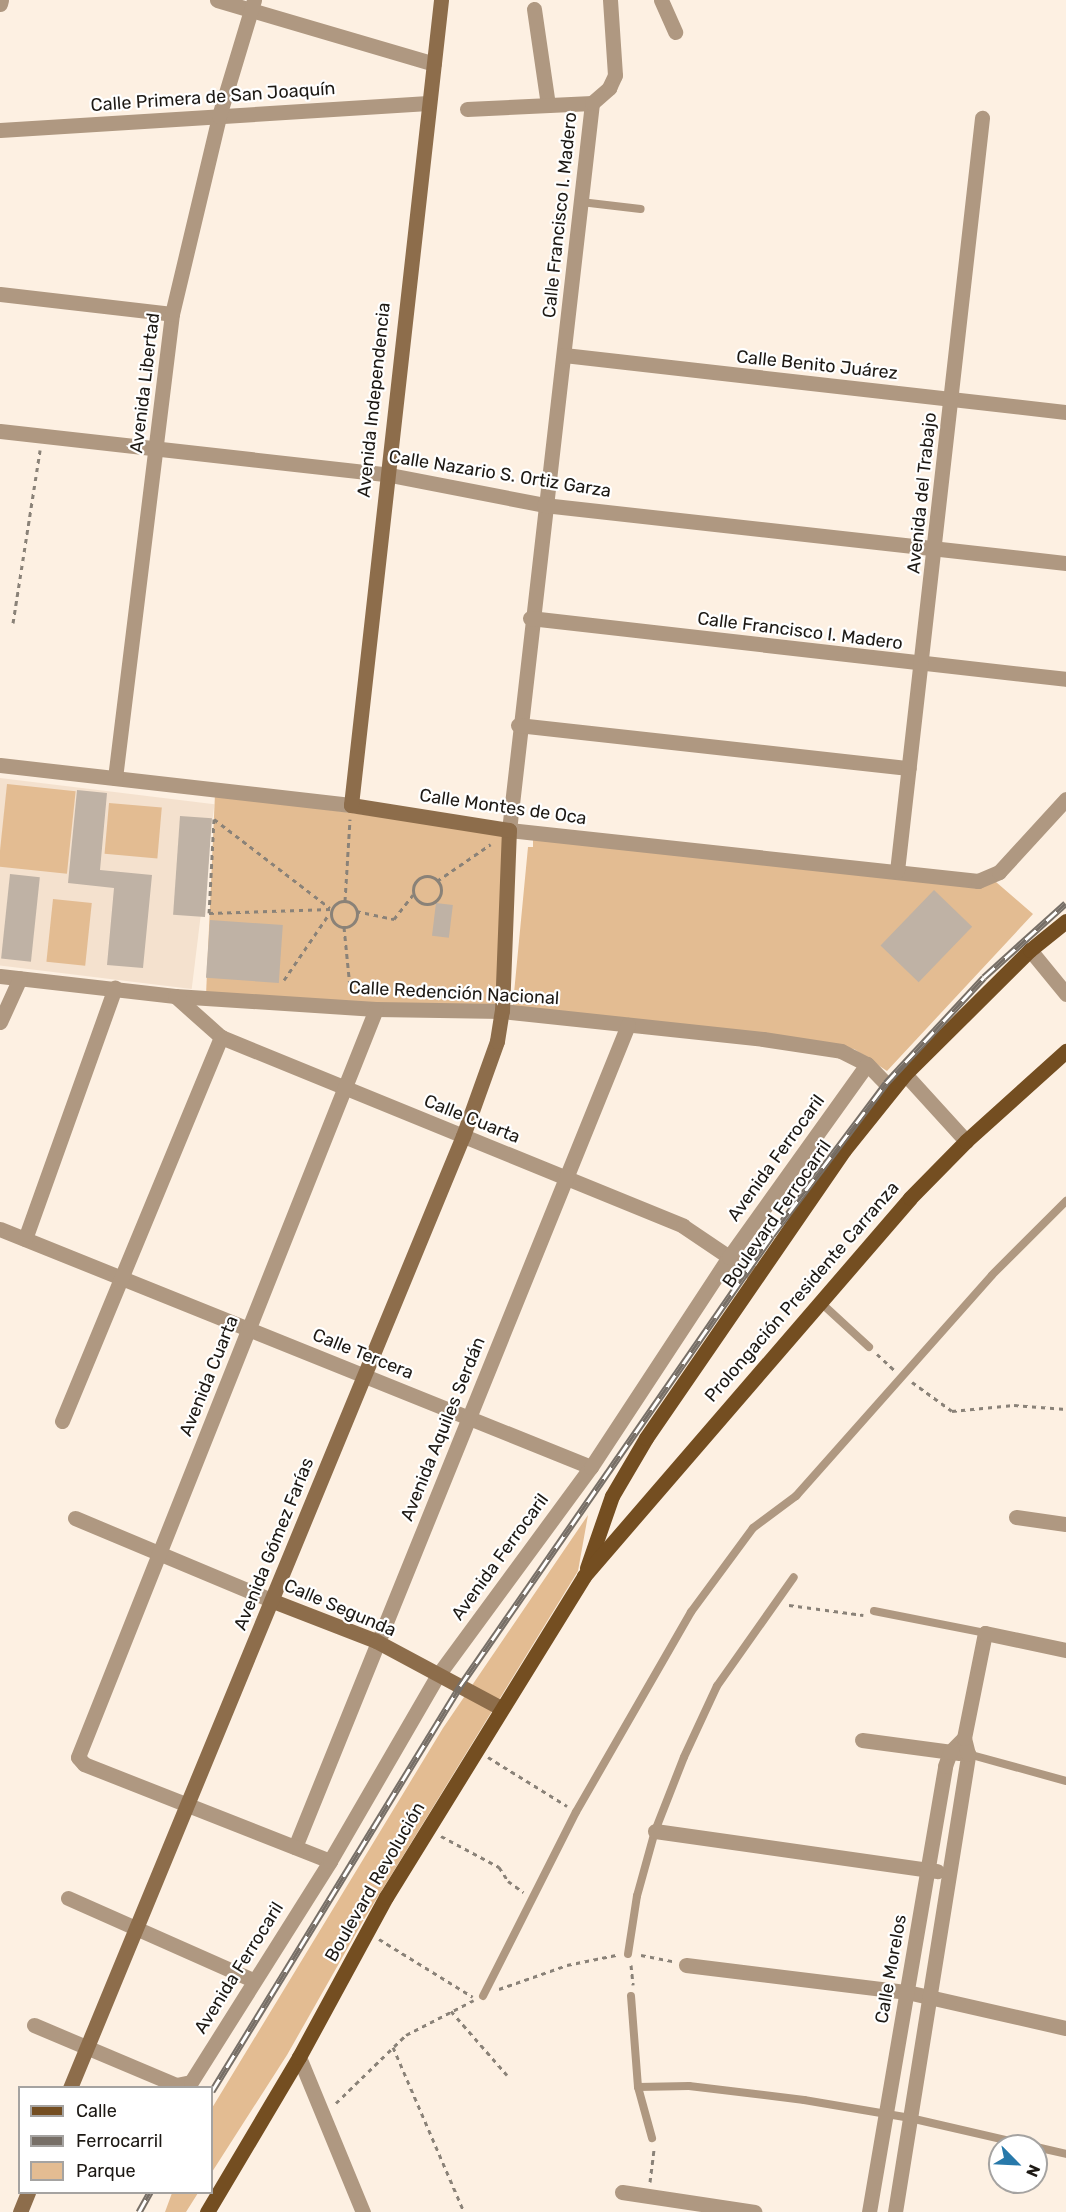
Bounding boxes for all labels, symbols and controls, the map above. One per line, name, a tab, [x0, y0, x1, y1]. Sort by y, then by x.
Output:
street label: Calle Primera de San Joaquín	[90, 78, 336, 116]
street label: Calle Francisco I. Madero	[538, 111, 582, 319]
street label: Avenida Independencia	[353, 302, 395, 498]
street label: Avenida Libertad	[126, 312, 164, 454]
street label: Calle Benito Juárez	[735, 346, 899, 384]
street label: Avenida del Trabajo	[903, 411, 941, 575]
street label: Calle Nazario S. Ortiz Garza	[387, 446, 613, 502]
street label: Calle Francisco I. Madero	[696, 608, 904, 654]
street label: Calle Montes de Oca	[418, 785, 588, 829]
street label: Calle Redención Nacional	[348, 977, 560, 1009]
street label: Calle Cuarta	[421, 1090, 523, 1148]
street label: Avenida Ferrocaril	[723, 1090, 829, 1226]
street label: Boulevard Ferrocarril	[718, 1136, 836, 1292]
street label: Prolongación Presidente Carranza	[700, 1177, 904, 1407]
street label: Avenida Cuarta	[175, 1313, 243, 1439]
street label: Calle Tercera	[309, 1324, 417, 1384]
street label: Avenida Aquiles Serdán	[396, 1334, 490, 1524]
street label: Avenida Gómez Farías	[230, 1455, 318, 1633]
street label: Avenida Ferrocaril	[447, 1489, 553, 1625]
street label: Calle Segunda	[281, 1575, 399, 1641]
street label: Boulevard Revolución	[320, 1798, 430, 1966]
street label: Avenida Ferrocaril	[190, 1898, 288, 2038]
street label: Calle Morelos	[871, 1913, 911, 2025]
legend	[18, 2086, 213, 2194]
text: Calle	[76, 2100, 117, 2122]
text: Ferrocarril	[76, 2130, 163, 2152]
north arrow	[988, 2134, 1048, 2194]
text: Parque	[76, 2160, 136, 2182]
text: N	[1022, 2162, 1044, 2180]

